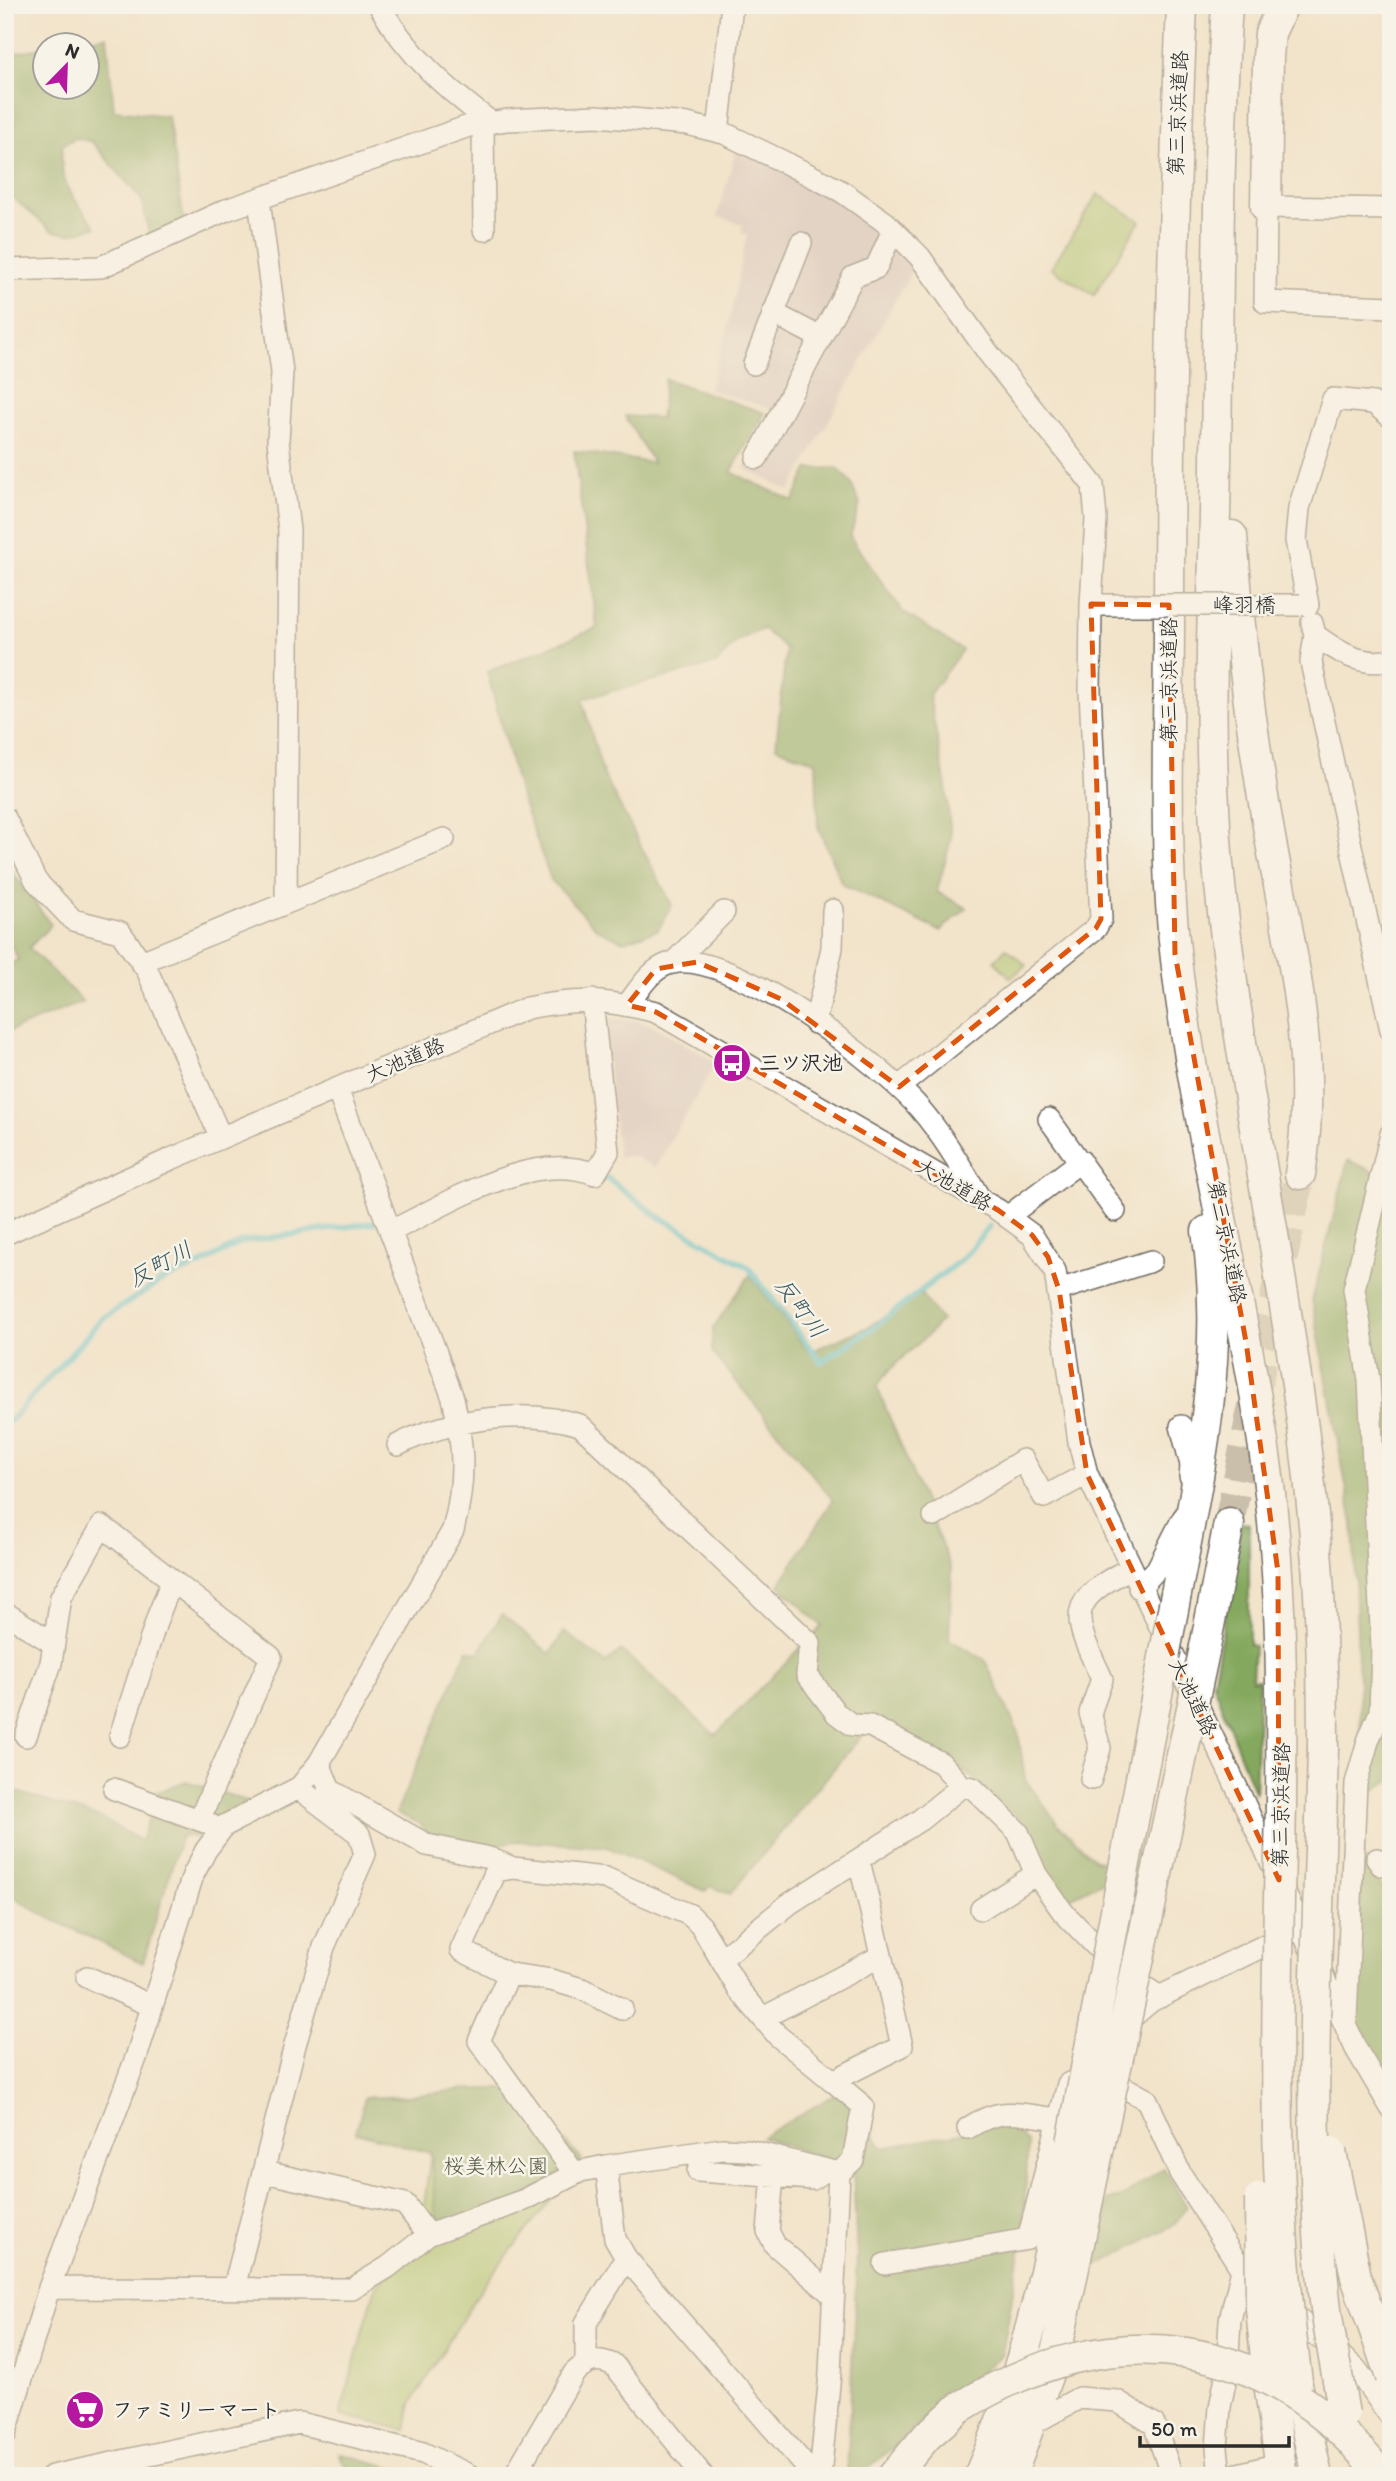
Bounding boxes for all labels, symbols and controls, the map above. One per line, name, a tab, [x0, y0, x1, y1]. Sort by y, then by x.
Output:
north arrow	[32, 32, 102, 102]
text: N	[62, 38, 83, 64]
street label: 第三京浜道路	[1163, 50, 1192, 176]
street label: 峰羽橋	[1213, 592, 1276, 617]
street label: 第三京浜道路	[1156, 617, 1181, 743]
street label: 大池道路	[361, 1032, 448, 1087]
bus stop icon: 三ツ沢池	[711, 1042, 753, 1084]
place label: 三ツ沢池	[759, 1050, 843, 1075]
street label: 大池道路	[912, 1153, 997, 1216]
street label: 第三京浜道路	[1203, 1178, 1252, 1306]
water label: 反町川	[123, 1235, 197, 1293]
water label: 反町川	[769, 1272, 833, 1344]
street label: 大池道路	[1164, 1654, 1223, 1740]
street label: 第三京浜道路	[1267, 1742, 1294, 1868]
park label: 桜美林公園	[444, 2153, 549, 2178]
supermarket icon: ファミリーマート	[64, 2389, 106, 2431]
place label: ファミリーマート	[112, 2397, 281, 2422]
scale bar	[1140, 2404, 1289, 2448]
text: 50 m	[1151, 2416, 1198, 2441]

